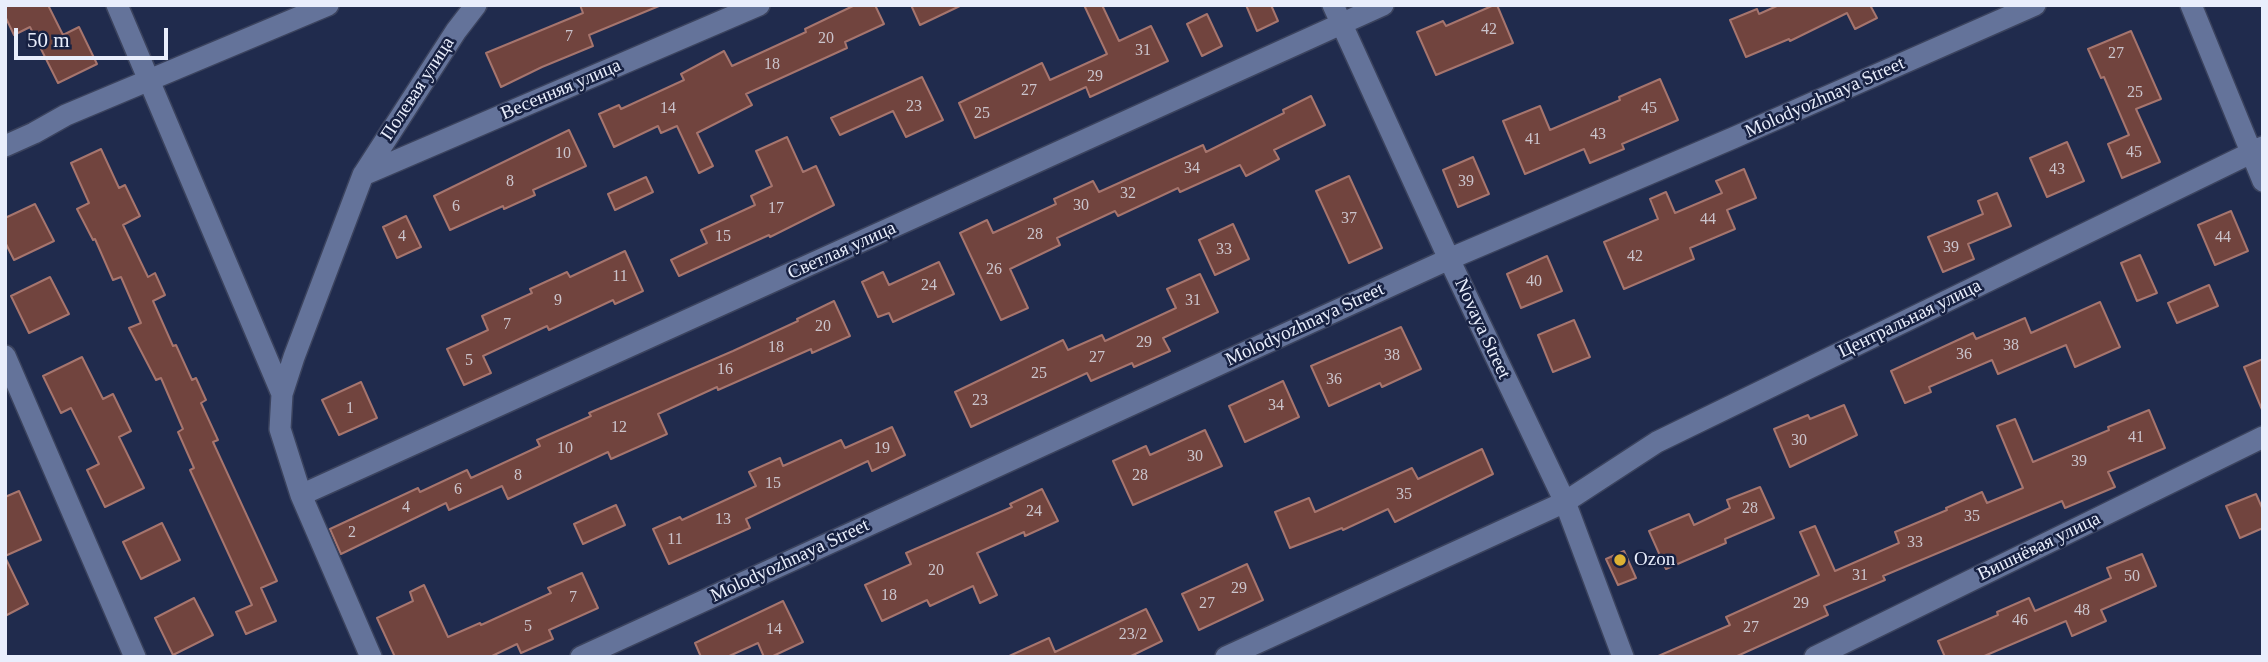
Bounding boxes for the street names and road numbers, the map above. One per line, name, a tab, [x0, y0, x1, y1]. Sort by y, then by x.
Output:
street label: Полевая улица	[376, 33, 460, 145]
street label: Molodyozhnaya Street	[1742, 52, 1908, 144]
street label: Весенняя улица	[498, 54, 624, 126]
street label: Светлая улица	[784, 217, 900, 285]
street label: Novaya Street	[1449, 275, 1515, 383]
street label: Центральная улица	[1835, 275, 1985, 363]
street label: Molodyozhnaya Street	[1222, 278, 1388, 372]
street label: Вишнёвая улица	[1974, 507, 2104, 587]
street label: Molodyozhnaya Street	[707, 514, 873, 608]

